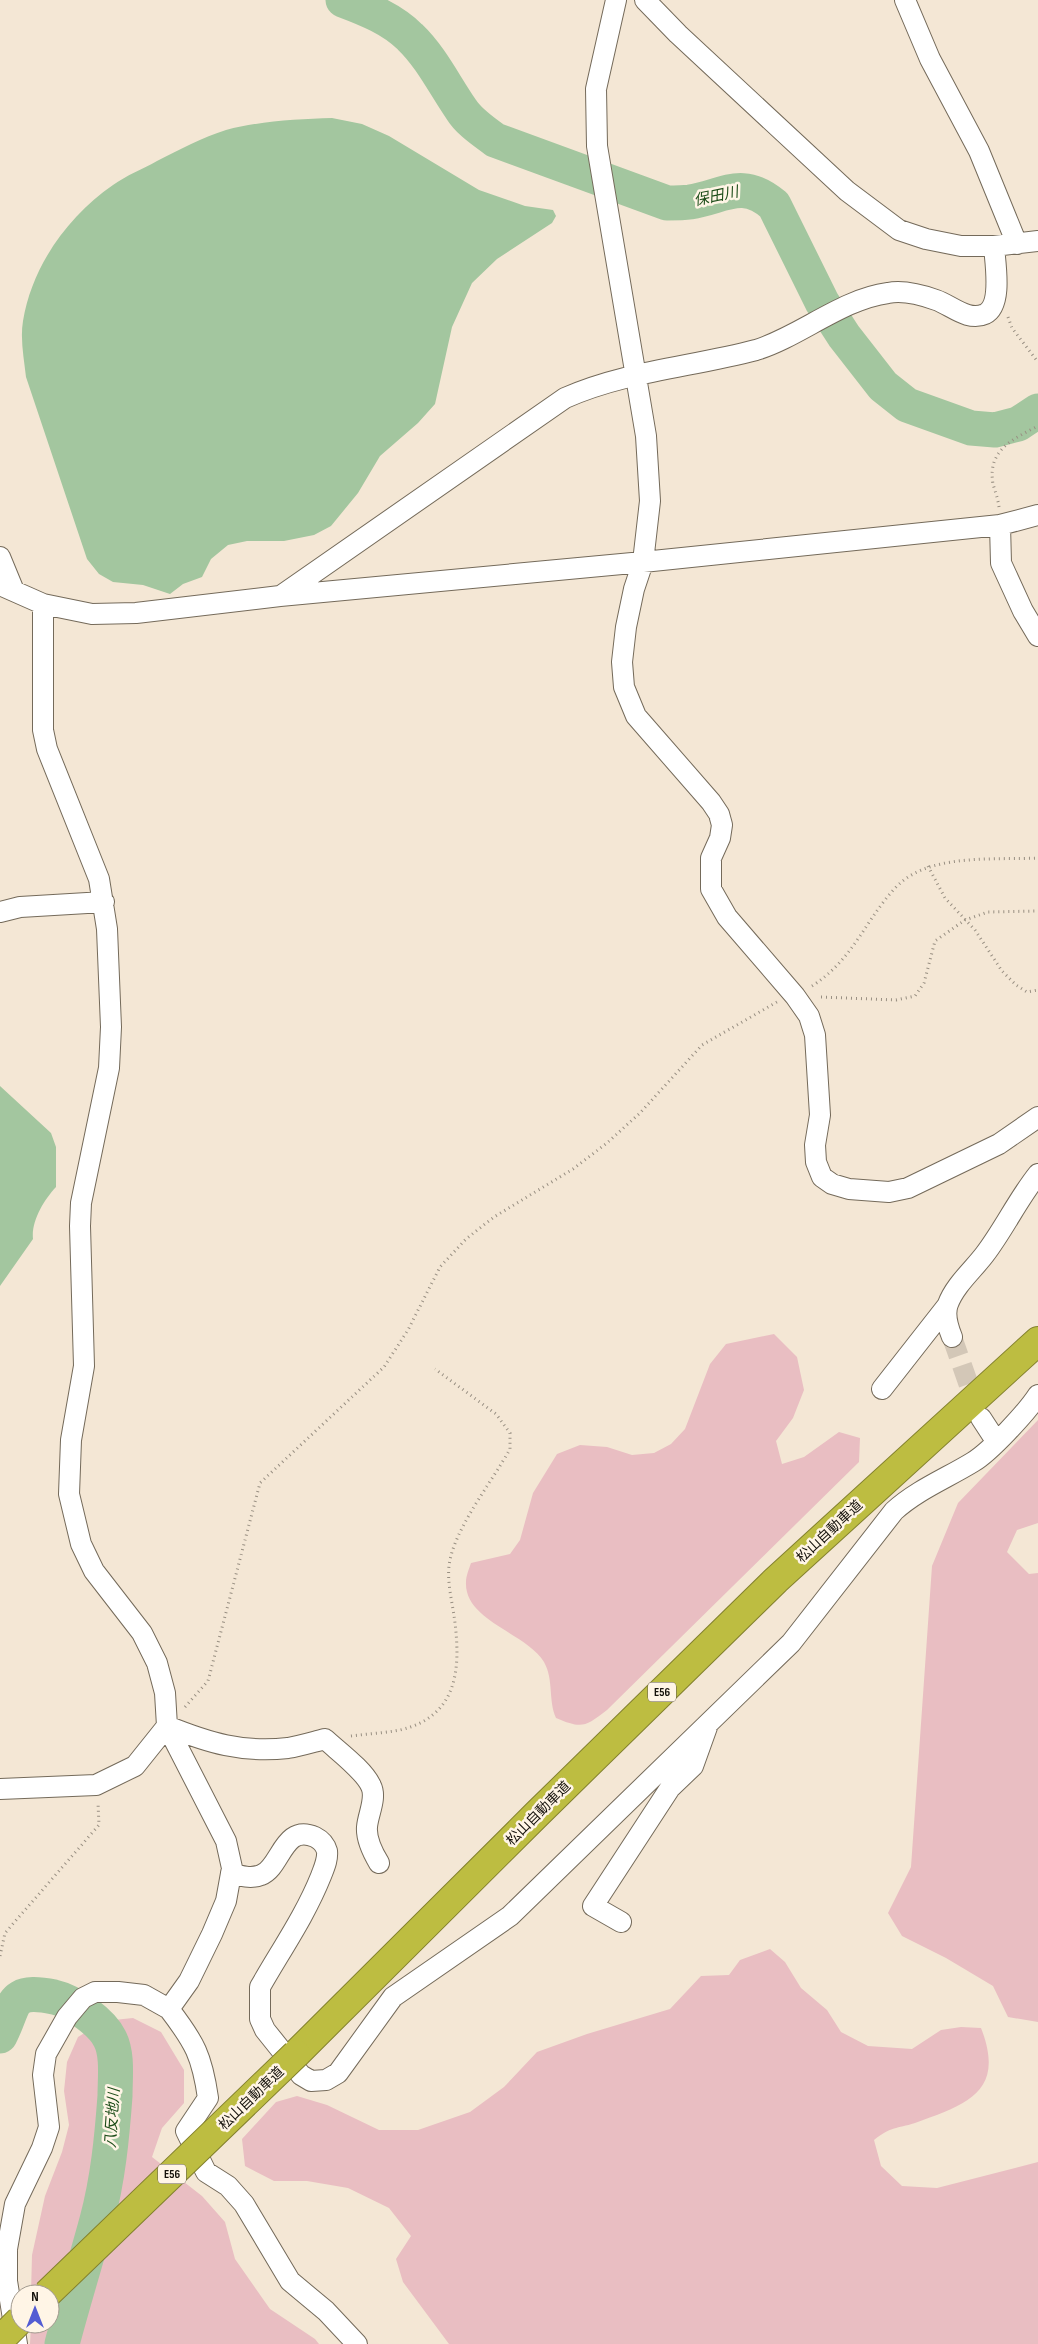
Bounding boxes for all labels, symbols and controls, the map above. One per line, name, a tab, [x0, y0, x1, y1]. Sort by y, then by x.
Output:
water label: 保田川	[692, 182, 742, 210]
street label: 松山自動車道	[793, 1497, 866, 1566]
road number: E56	[648, 1682, 676, 1701]
street label: 松山自動車道	[503, 1778, 574, 1849]
street label: 松山自動車道	[215, 2063, 287, 2134]
water label: 八反地川	[101, 2085, 124, 2149]
road number: E56	[158, 2164, 186, 2184]
north arrow	[10, 2284, 60, 2334]
text: N	[31, 2288, 39, 2305]

